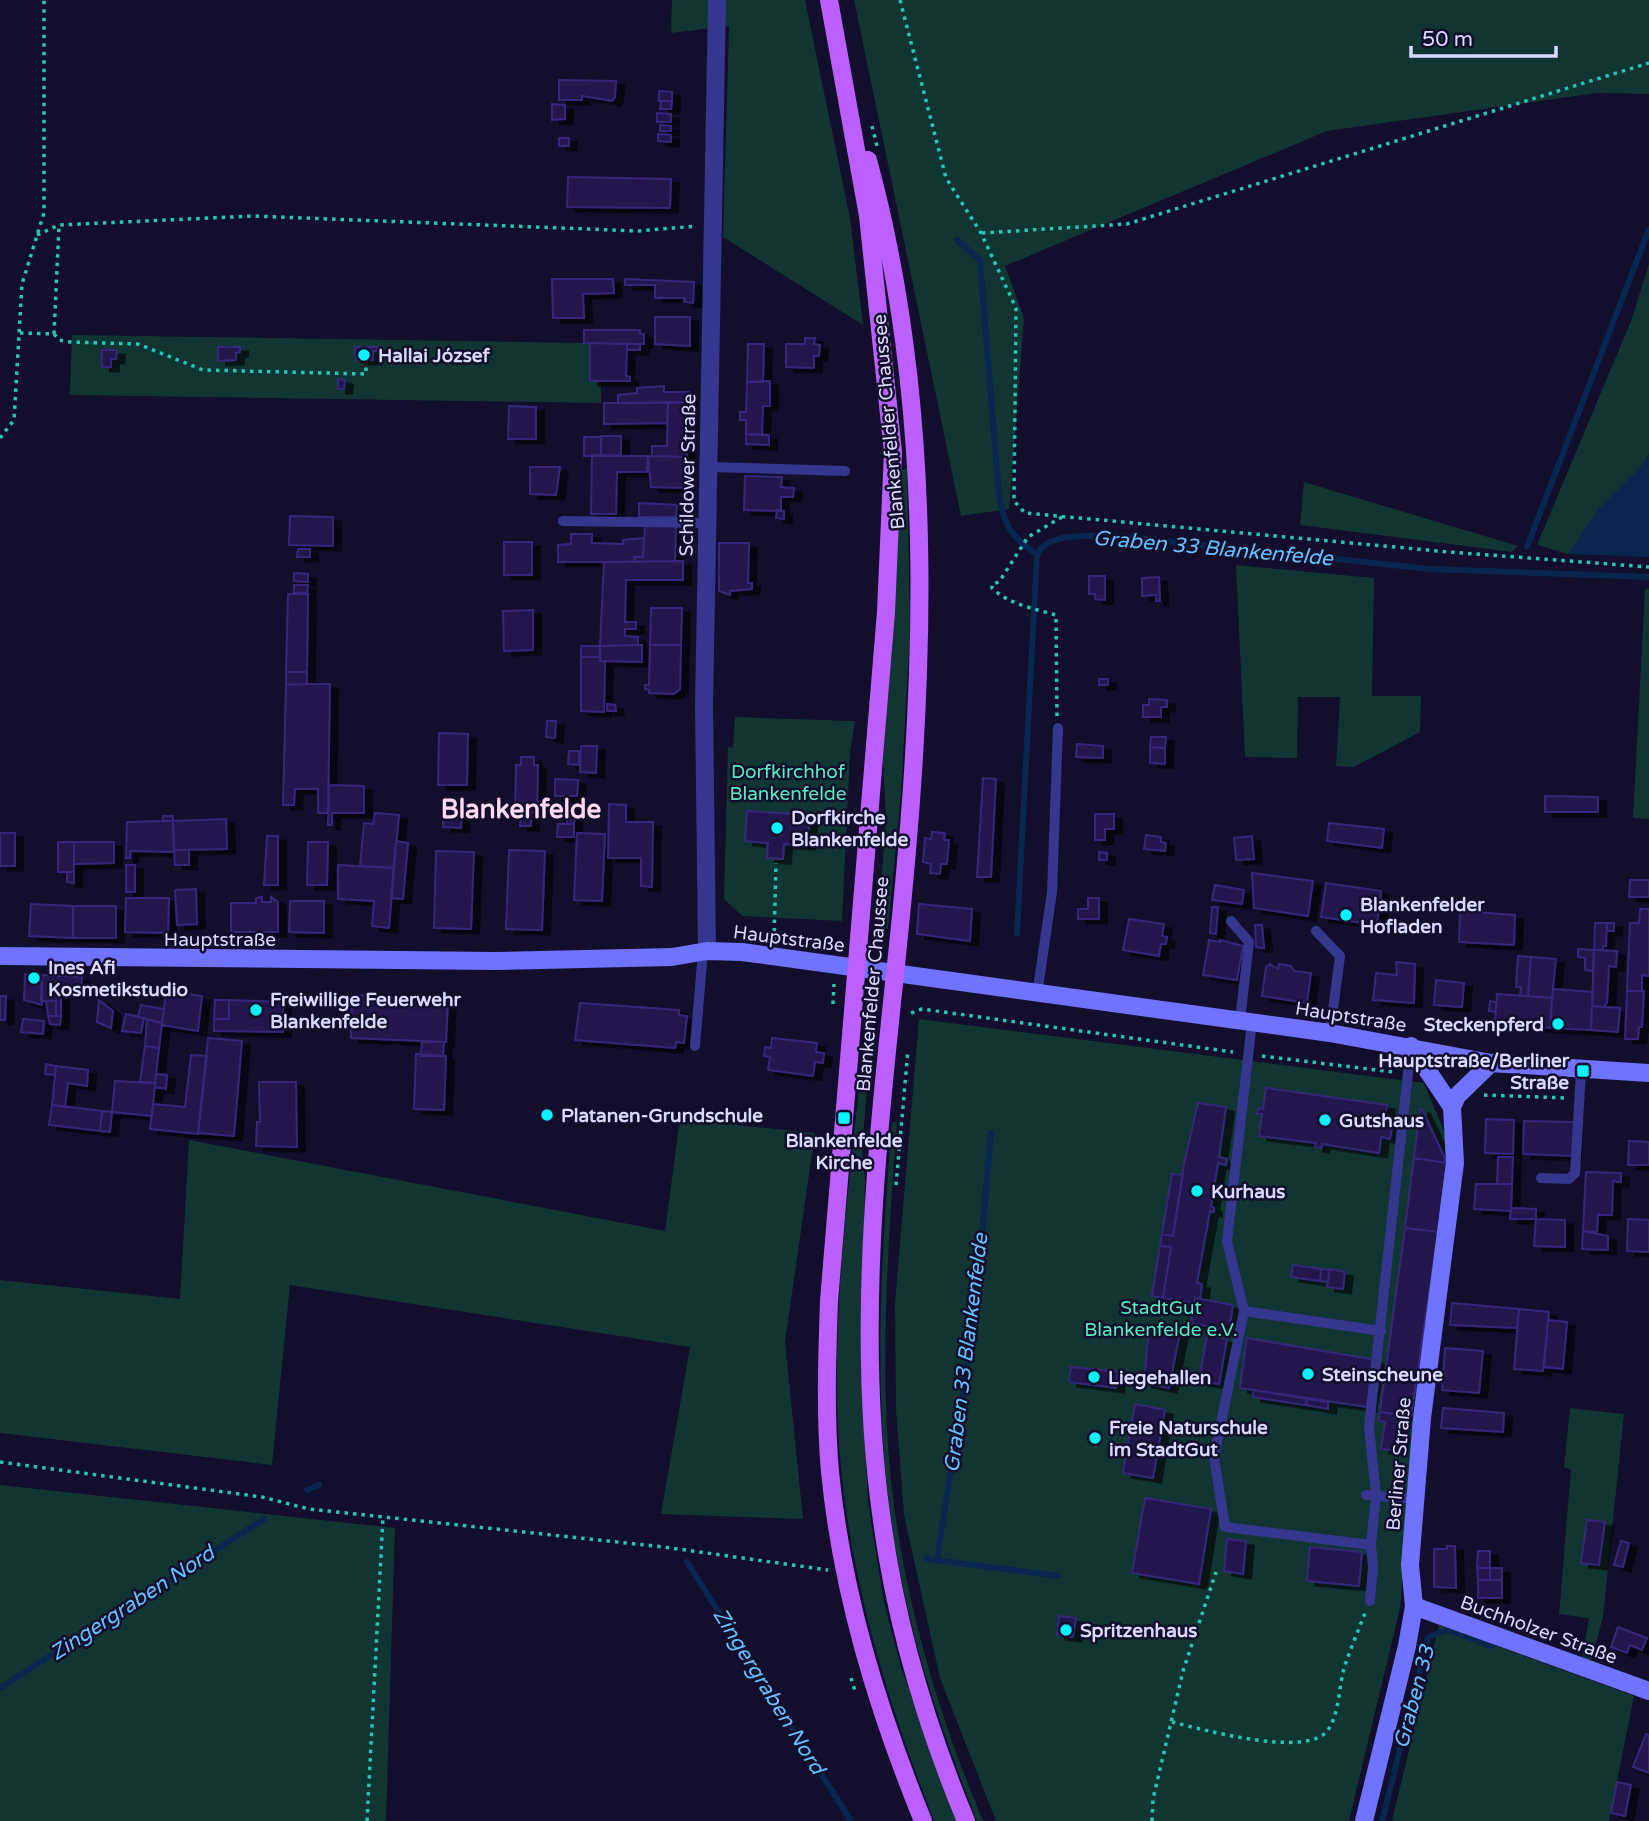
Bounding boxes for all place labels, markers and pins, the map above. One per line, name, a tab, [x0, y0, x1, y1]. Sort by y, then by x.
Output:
place label: Hallai József	[378, 345, 491, 367]
marker: Hallai József	[356, 347, 372, 363]
place label: Dorfkirche Blankenfelde	[791, 807, 908, 851]
marker: Dorfkirche Blankenfelde	[769, 820, 785, 836]
place label: Blankenfelder Hofladen	[1360, 894, 1485, 938]
marker: Blankenfelder Hofladen	[1338, 907, 1354, 923]
place label: Ines Afi Kosmetikstudio	[48, 957, 188, 1001]
marker: Ines Afi Kosmetikstudio	[26, 970, 42, 986]
place label: Freiwillige Feuerwehr Blankenfelde	[270, 989, 462, 1033]
marker: Freiwillige Feuerwehr Blankenfelde	[248, 1002, 264, 1018]
place label: Steckenpferd	[1424, 1014, 1544, 1037]
marker: Steckenpferd	[1550, 1016, 1566, 1032]
place label: Hauptstraße/Berliner Straße	[1378, 1050, 1570, 1094]
marker: Hauptstraße/Berliner Straße	[1575, 1063, 1591, 1079]
place label: Platanen-Grundschule	[561, 1105, 763, 1127]
marker: Platanen-Grundschule	[539, 1107, 555, 1123]
marker: Blankenfelde Kirche	[836, 1110, 852, 1126]
place label: Gutshaus	[1339, 1110, 1424, 1132]
marker: Gutshaus	[1317, 1112, 1333, 1128]
place label: Blankenfelde Kirche	[785, 1130, 903, 1174]
place label: Kurhaus	[1211, 1181, 1285, 1203]
marker: Kurhaus	[1189, 1183, 1205, 1199]
place label: Steinscheune	[1322, 1364, 1443, 1386]
marker: Steinscheune	[1300, 1366, 1316, 1382]
place label: Liegehallen	[1108, 1367, 1211, 1390]
marker: Liegehallen	[1086, 1369, 1102, 1385]
place label: Freie Naturschule im StadtGut	[1109, 1417, 1268, 1461]
marker: Freie Naturschule im StadtGut	[1087, 1430, 1103, 1446]
place label: Spritzenhaus	[1080, 1620, 1197, 1643]
marker: Spritzenhaus	[1058, 1622, 1074, 1638]

